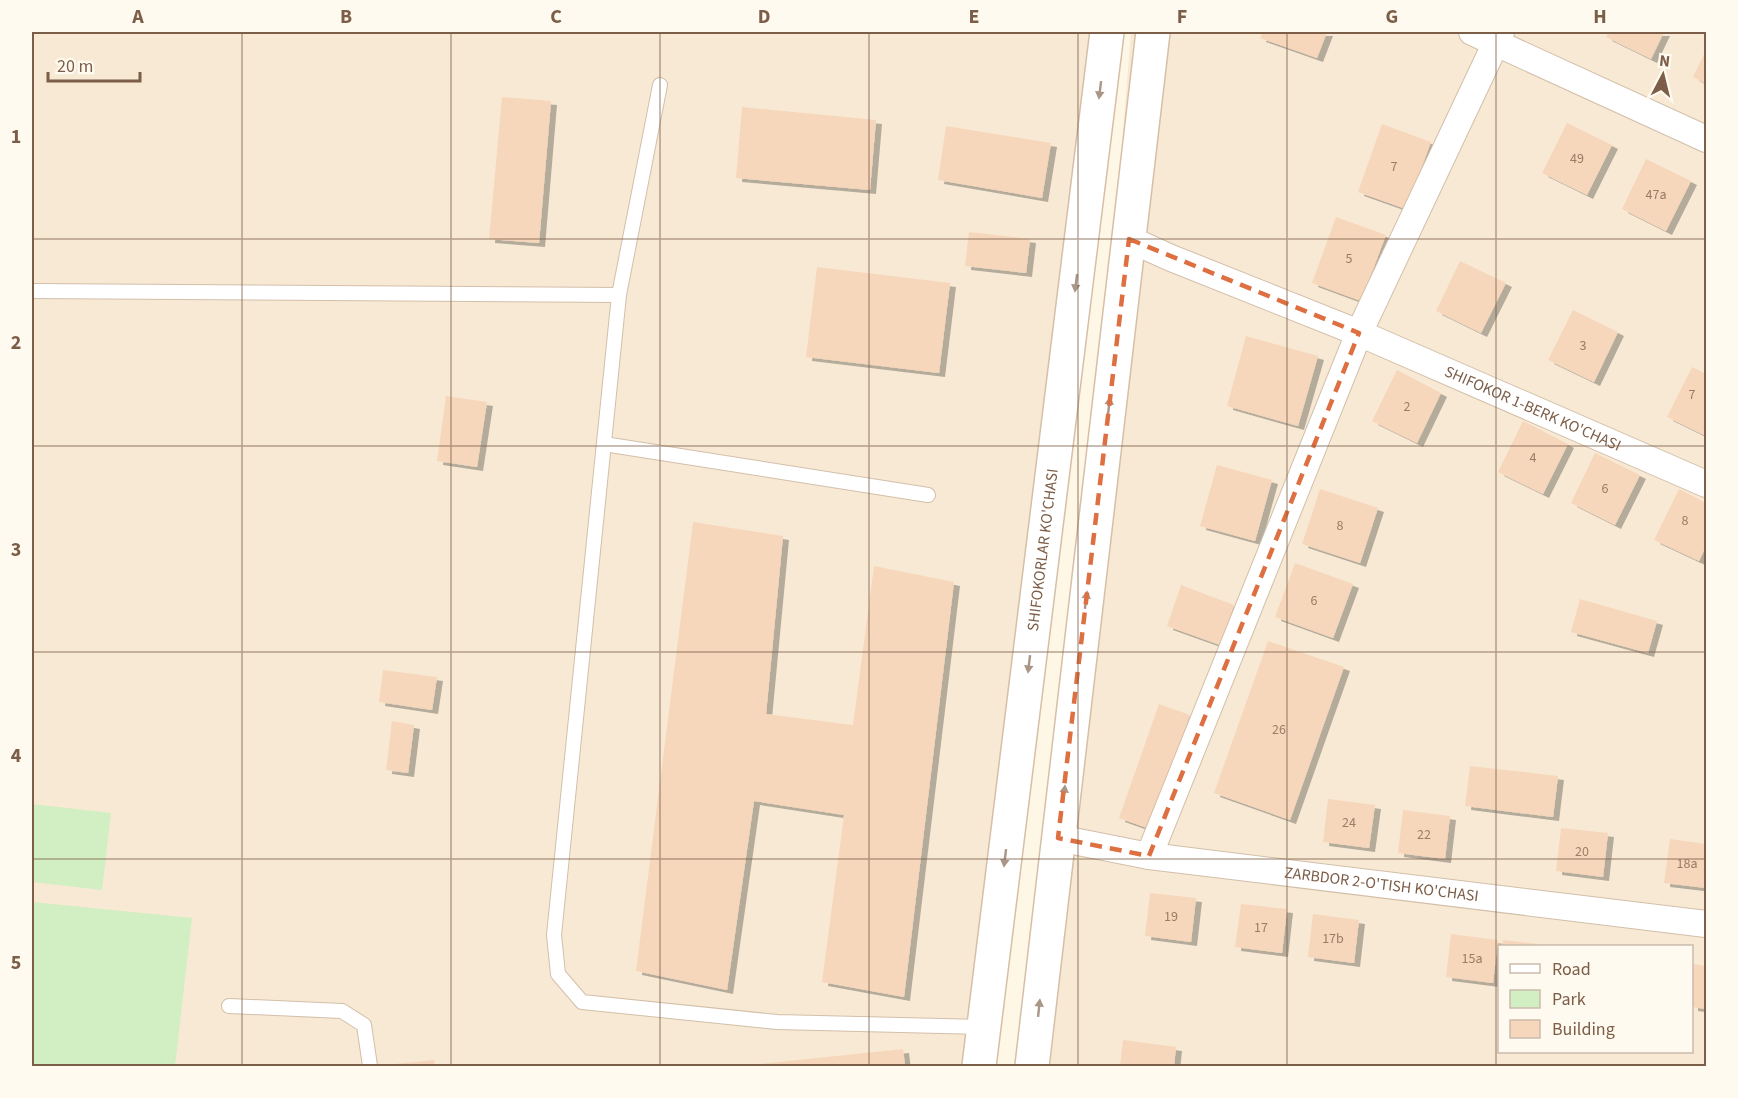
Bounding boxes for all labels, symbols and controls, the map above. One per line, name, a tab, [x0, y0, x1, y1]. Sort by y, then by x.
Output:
text: A	[131, 3, 144, 31]
text: B	[340, 3, 352, 31]
text: C	[550, 3, 562, 31]
text: D	[758, 3, 770, 31]
text: E	[969, 3, 979, 31]
text: F	[1177, 3, 1187, 31]
text: G	[1386, 3, 1398, 31]
text: H	[1593, 3, 1607, 31]
scale bar	[48, 45, 140, 83]
north arrow	[1633, 45, 1693, 105]
text: N	[1658, 50, 1671, 73]
text: 20 m	[57, 54, 93, 79]
one-way arrow	[1095, 80, 1104, 99]
text: 1	[11, 123, 21, 151]
house number: 49	[1570, 149, 1584, 169]
house number: 7	[1391, 157, 1398, 177]
house number: 47a	[1646, 185, 1666, 205]
house number: 5	[1346, 249, 1353, 269]
one-way arrow	[1071, 274, 1080, 293]
text: 2	[11, 329, 21, 357]
house number: 3	[1580, 336, 1587, 356]
street label: SHIFOKOR 1-BERK KO'CHASI	[1441, 361, 1624, 457]
house number: 7	[1689, 385, 1696, 405]
one-way arrow	[1105, 397, 1114, 416]
house number: 2	[1404, 397, 1411, 417]
house number: 4	[1530, 448, 1537, 468]
street label: SHIFOKORLAR KO'CHASI	[1022, 467, 1064, 633]
house number: 6	[1602, 479, 1609, 499]
house number: 8	[1682, 511, 1689, 531]
house number: 8	[1337, 516, 1344, 536]
text: 3	[11, 536, 21, 564]
one-way arrow	[1082, 591, 1091, 610]
house number: 6	[1311, 591, 1318, 611]
one-way arrow	[1024, 655, 1033, 674]
house number: 26	[1272, 720, 1286, 740]
text: 4	[11, 742, 22, 770]
one-way arrow	[1059, 784, 1068, 803]
house number: 24	[1342, 813, 1356, 833]
house number: 22	[1417, 825, 1431, 845]
house number: 20	[1575, 842, 1589, 862]
one-way arrow	[1000, 848, 1009, 867]
house number: 18a	[1677, 854, 1697, 874]
street label: ZARBDOR 2-O'TISH KO'CHASI	[1283, 862, 1480, 907]
house number: 19	[1164, 907, 1178, 927]
house number: 17	[1254, 918, 1268, 938]
house number: 17b	[1322, 929, 1344, 949]
legend	[1498, 945, 1693, 1053]
text: 5	[11, 949, 21, 977]
house number: 15a	[1462, 949, 1482, 969]
text: Road	[1552, 957, 1591, 982]
text: Park	[1552, 987, 1586, 1012]
one-way arrow	[1034, 999, 1044, 1018]
text: Building	[1552, 1017, 1615, 1042]

